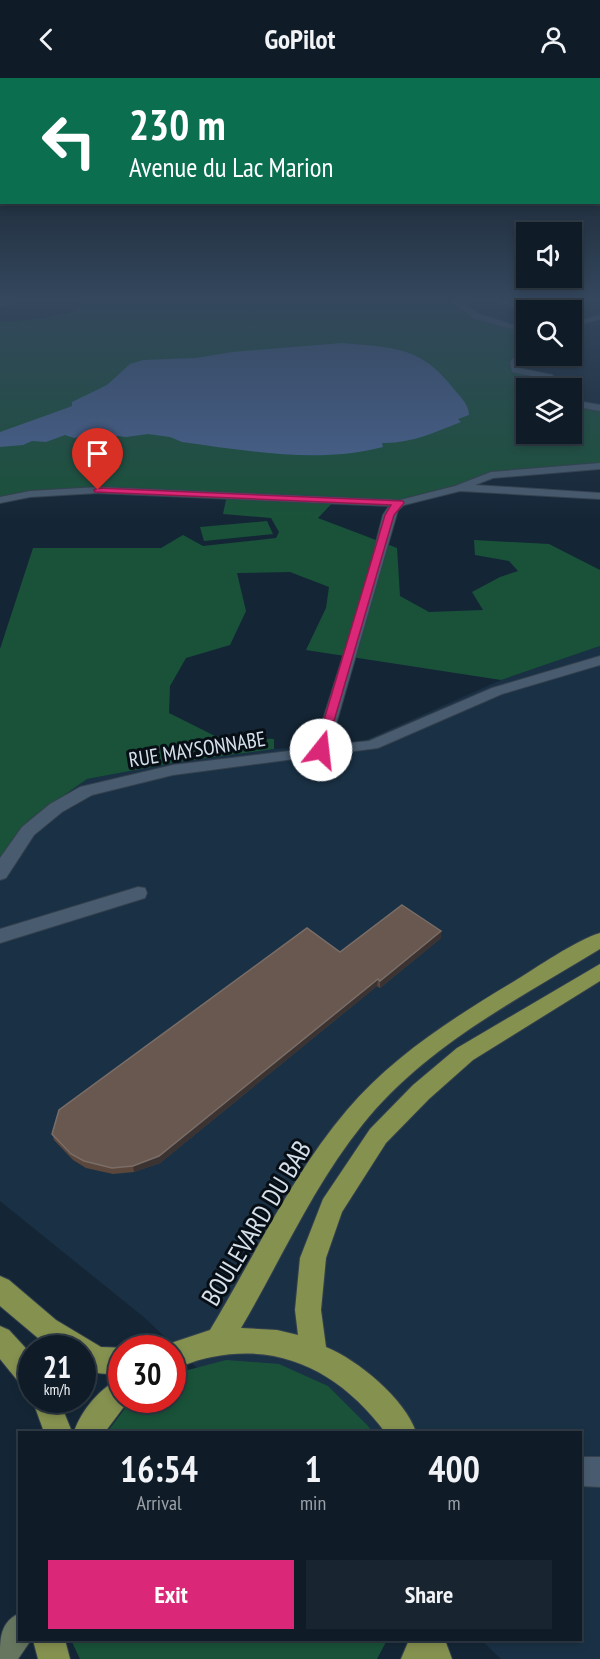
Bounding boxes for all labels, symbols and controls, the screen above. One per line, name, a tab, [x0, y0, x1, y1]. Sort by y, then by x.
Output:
text: GoPilot	[265, 22, 335, 56]
icon: back	[30, 23, 63, 56]
icon: person	[537, 23, 570, 56]
text: 230 m	[129, 97, 226, 152]
icon: left	[30, 102, 108, 180]
text: Avenue du Lac Marion	[129, 150, 333, 184]
map controls	[516, 222, 582, 444]
button: sound	[516, 222, 582, 288]
button: search	[516, 300, 582, 366]
button: layers	[516, 378, 582, 444]
pin	[72, 428, 123, 490]
icon: arrive	[81, 437, 114, 470]
position arrow	[289, 718, 353, 782]
street label: RUE MAYSONNABE	[127, 725, 267, 773]
street label: BOULEVARD DU BAB	[194, 1135, 318, 1311]
speed limit sign: 30	[108, 1335, 186, 1413]
text: 21	[43, 1347, 71, 1386]
text: km/h	[44, 1380, 70, 1399]
text: 16:54	[120, 1445, 198, 1492]
text: 1	[304, 1445, 322, 1492]
text: 400	[428, 1445, 480, 1492]
text: Arrival	[136, 1490, 182, 1516]
text: min	[300, 1490, 326, 1516]
text: m	[448, 1490, 461, 1516]
button: Exit	[48, 1560, 294, 1629]
button: Share	[306, 1560, 552, 1629]

